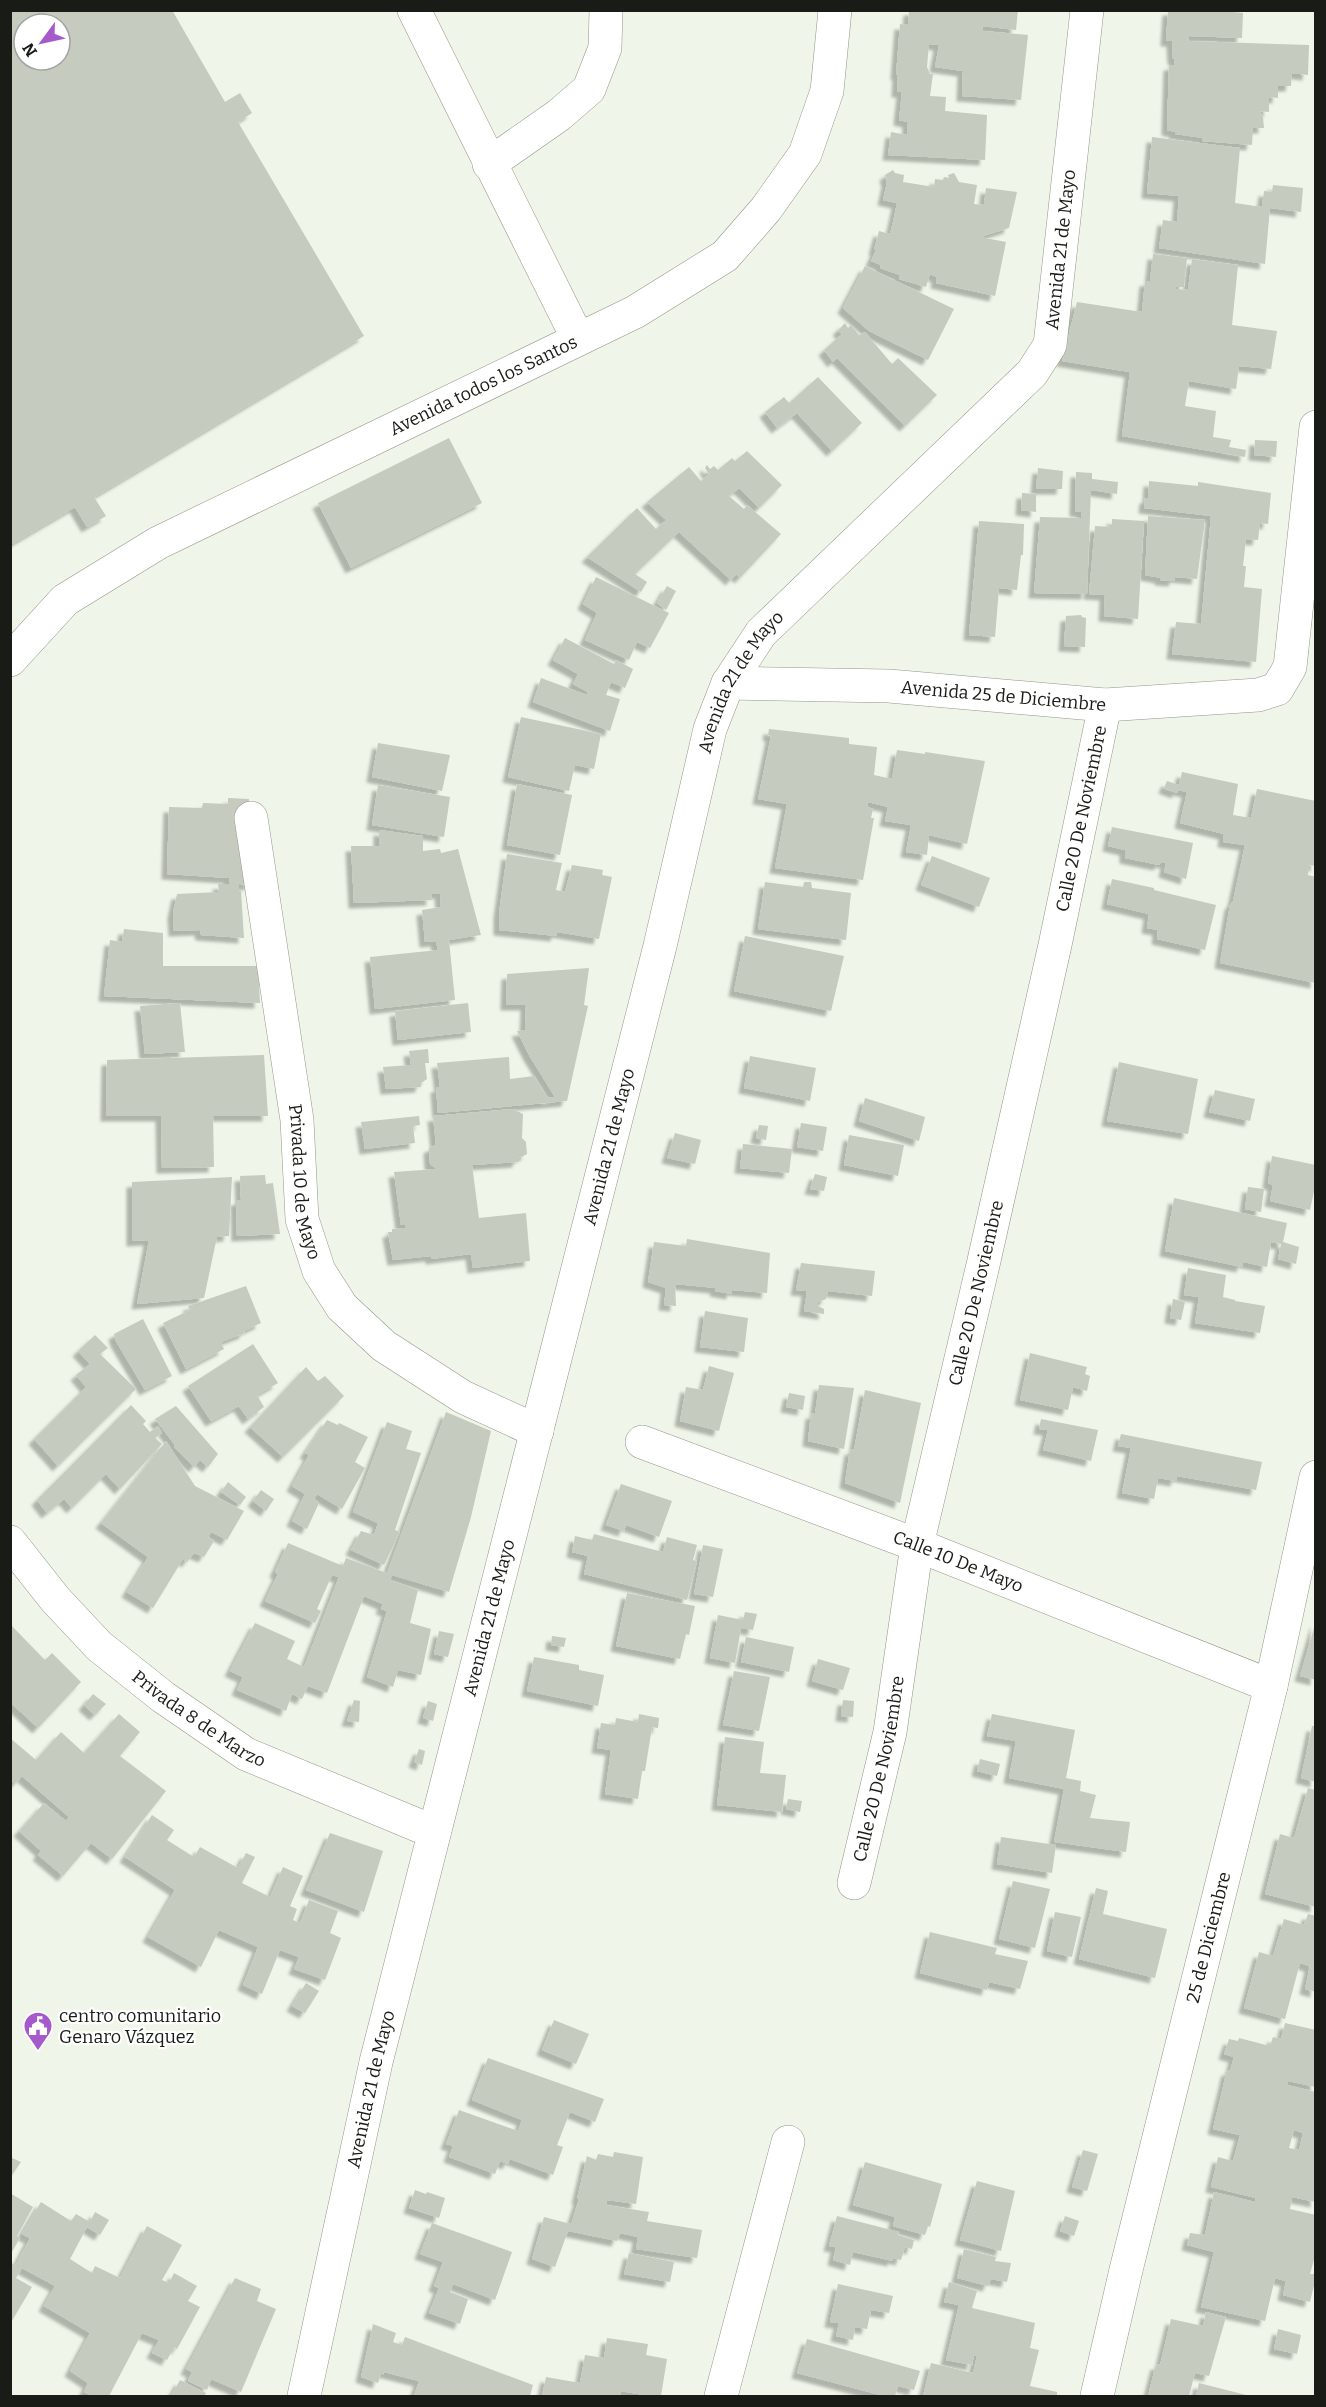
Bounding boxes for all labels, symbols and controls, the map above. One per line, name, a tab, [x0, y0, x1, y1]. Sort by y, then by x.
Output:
north arrow	[12, 12, 72, 72]
text: N	[19, 40, 41, 60]
street label: Avenida 21 de Mayo	[1041, 168, 1080, 331]
street label: Avenida todos los Santos	[386, 331, 581, 440]
street label: Avenida 21 de Mayo	[694, 606, 788, 755]
street label: Avenida 25 de Diciembre	[900, 676, 1107, 716]
street label: Calle 20 De Noviembre	[1051, 723, 1111, 914]
street label: Avenida 21 de Mayo	[578, 1066, 639, 1228]
street label: Privada 10 de Mayo	[284, 1102, 326, 1262]
street label: Calle 20 De Noviembre	[944, 1198, 1008, 1388]
street label: Calle 10 De Mayo	[890, 1526, 1026, 1597]
street label: Avenida 21 de Mayo	[459, 1537, 520, 1699]
street label: Privada 8 de Marzo	[128, 1666, 269, 1772]
street label: Calle 20 De Noviembre	[848, 1674, 909, 1864]
street label: 25 de Diciembre	[1182, 1869, 1235, 2005]
place label: centro comunitario Genaro Vázquez	[59, 2005, 221, 2048]
street label: Avenida 21 de Mayo	[342, 2008, 400, 2170]
public building icon: centro comunitario Genaro Vázquez	[22, 2010, 54, 2052]

